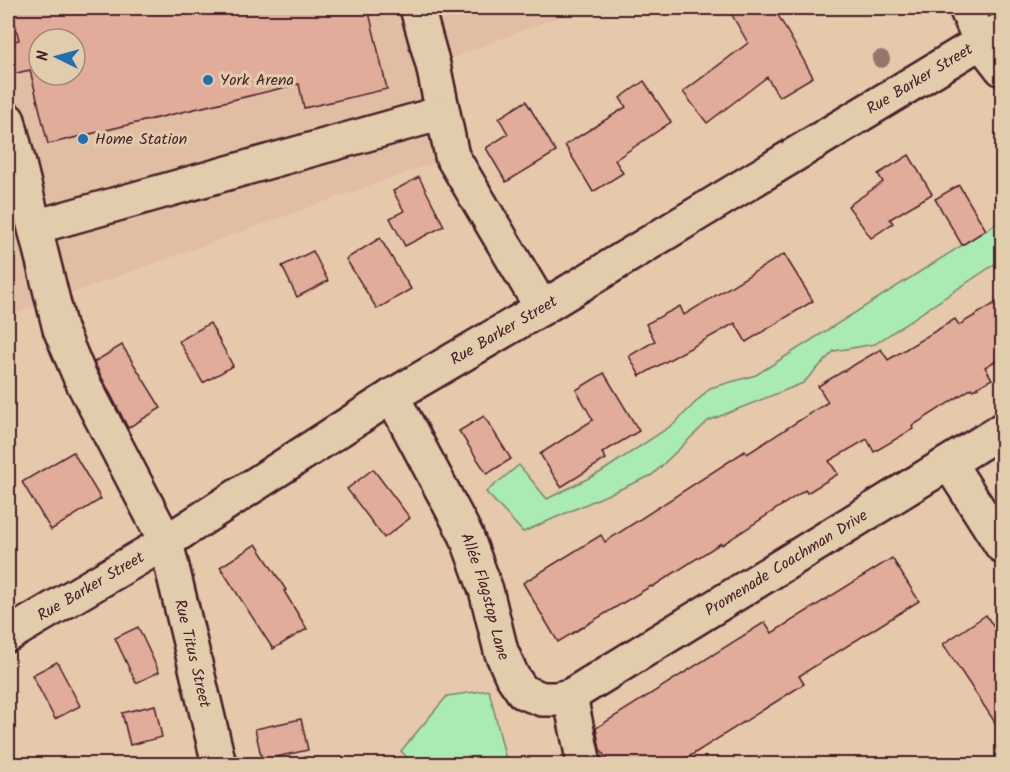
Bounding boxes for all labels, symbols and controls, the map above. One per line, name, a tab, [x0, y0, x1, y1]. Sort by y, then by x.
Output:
north arrow	[27, 27, 87, 87]
street label: Rue Barker Street	[862, 37, 978, 121]
text: N	[31, 50, 56, 62]
place label: York Arena	[220, 68, 294, 93]
marker: York Arena	[201, 73, 215, 87]
place label: Home Station	[95, 127, 187, 152]
marker: Home Station	[76, 132, 90, 146]
street label: Rue Barker Street	[445, 289, 563, 372]
street label: Promenade Coachman Drive	[700, 503, 873, 623]
street label: Allée Flagstop Lane	[454, 529, 516, 664]
street label: Rue Barker Street	[32, 545, 150, 628]
street label: Rue Titus Street	[168, 597, 218, 711]

